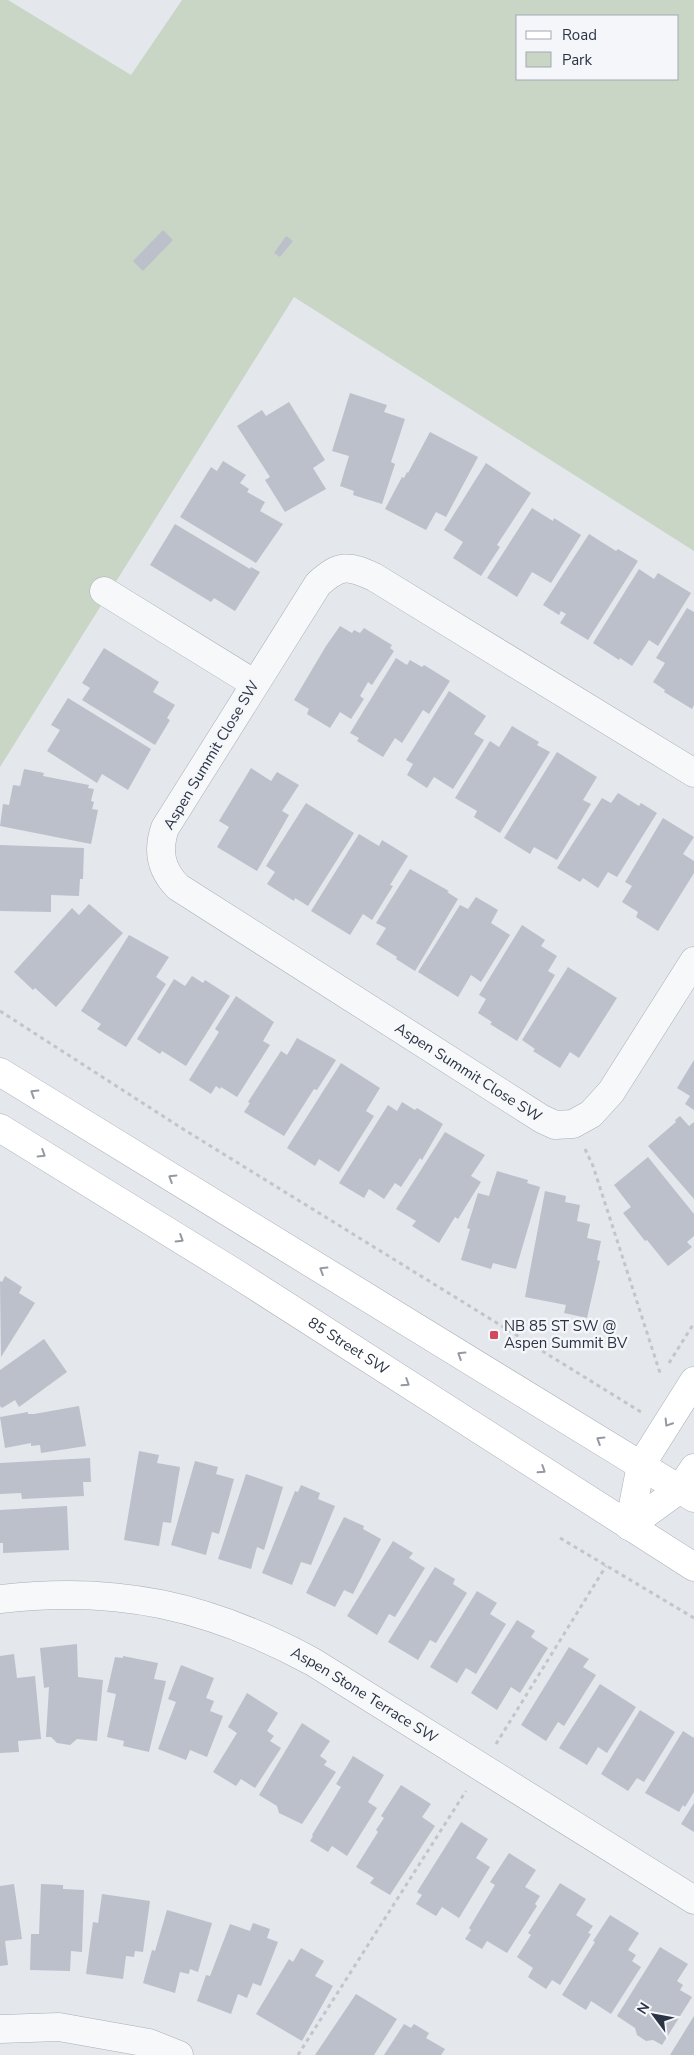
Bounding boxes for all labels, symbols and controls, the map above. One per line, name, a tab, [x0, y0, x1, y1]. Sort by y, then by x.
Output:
legend	[516, 15, 679, 80]
text: Road	[562, 25, 597, 45]
text: Park	[562, 50, 592, 70]
street label: Aspen Summit Close SW	[159, 676, 264, 833]
street label: Aspen Summit Close SW	[391, 1018, 546, 1127]
one-way arrow	[30, 1089, 39, 1099]
one-way arrow	[36, 1147, 45, 1157]
one-way arrow	[169, 1174, 178, 1184]
one-way arrow	[174, 1233, 183, 1242]
one-way arrow	[319, 1266, 328, 1276]
street label: 85 Street SW	[304, 1312, 393, 1379]
place label: NB 85 ST SW @ Aspen Summit BV	[504, 1316, 628, 1353]
marker: NB 85 ST SW @ Aspen Summit BV	[488, 1329, 500, 1341]
one-way arrow	[458, 1351, 467, 1361]
one-way arrow	[400, 1376, 409, 1386]
one-way arrow	[665, 1417, 675, 1426]
one-way arrow	[596, 1436, 605, 1446]
one-way arrow	[537, 1464, 546, 1474]
street label: Aspen Stone Terrace SW	[288, 1642, 442, 1748]
north arrow	[629, 1990, 679, 2040]
text: N	[633, 1999, 654, 2018]

